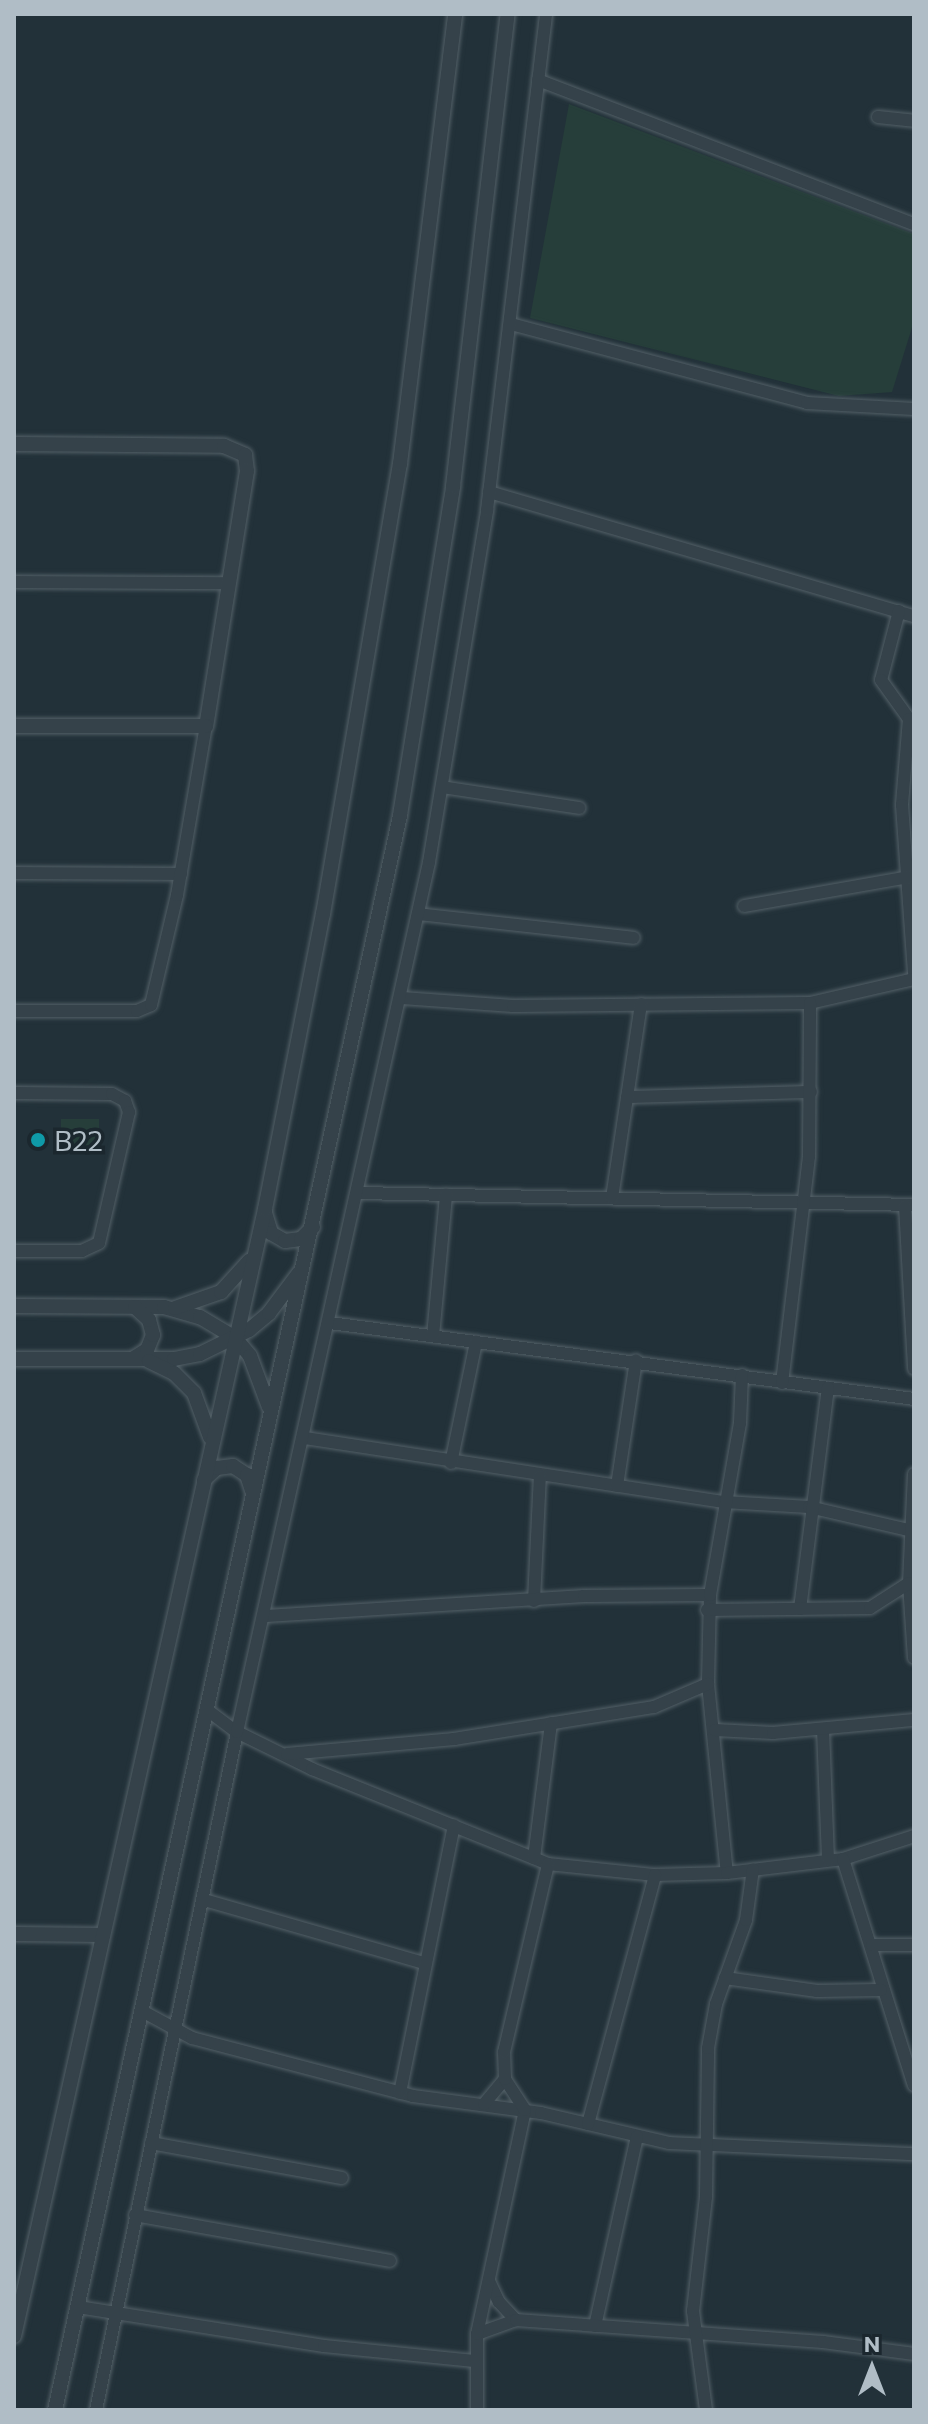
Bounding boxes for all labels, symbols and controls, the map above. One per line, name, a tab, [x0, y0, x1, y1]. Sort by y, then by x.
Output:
place label: B22	[54, 1123, 103, 1157]
marker: B22	[29, 1131, 47, 1149]
north arrow	[832, 2328, 912, 2408]
text: N	[864, 2330, 880, 2357]

